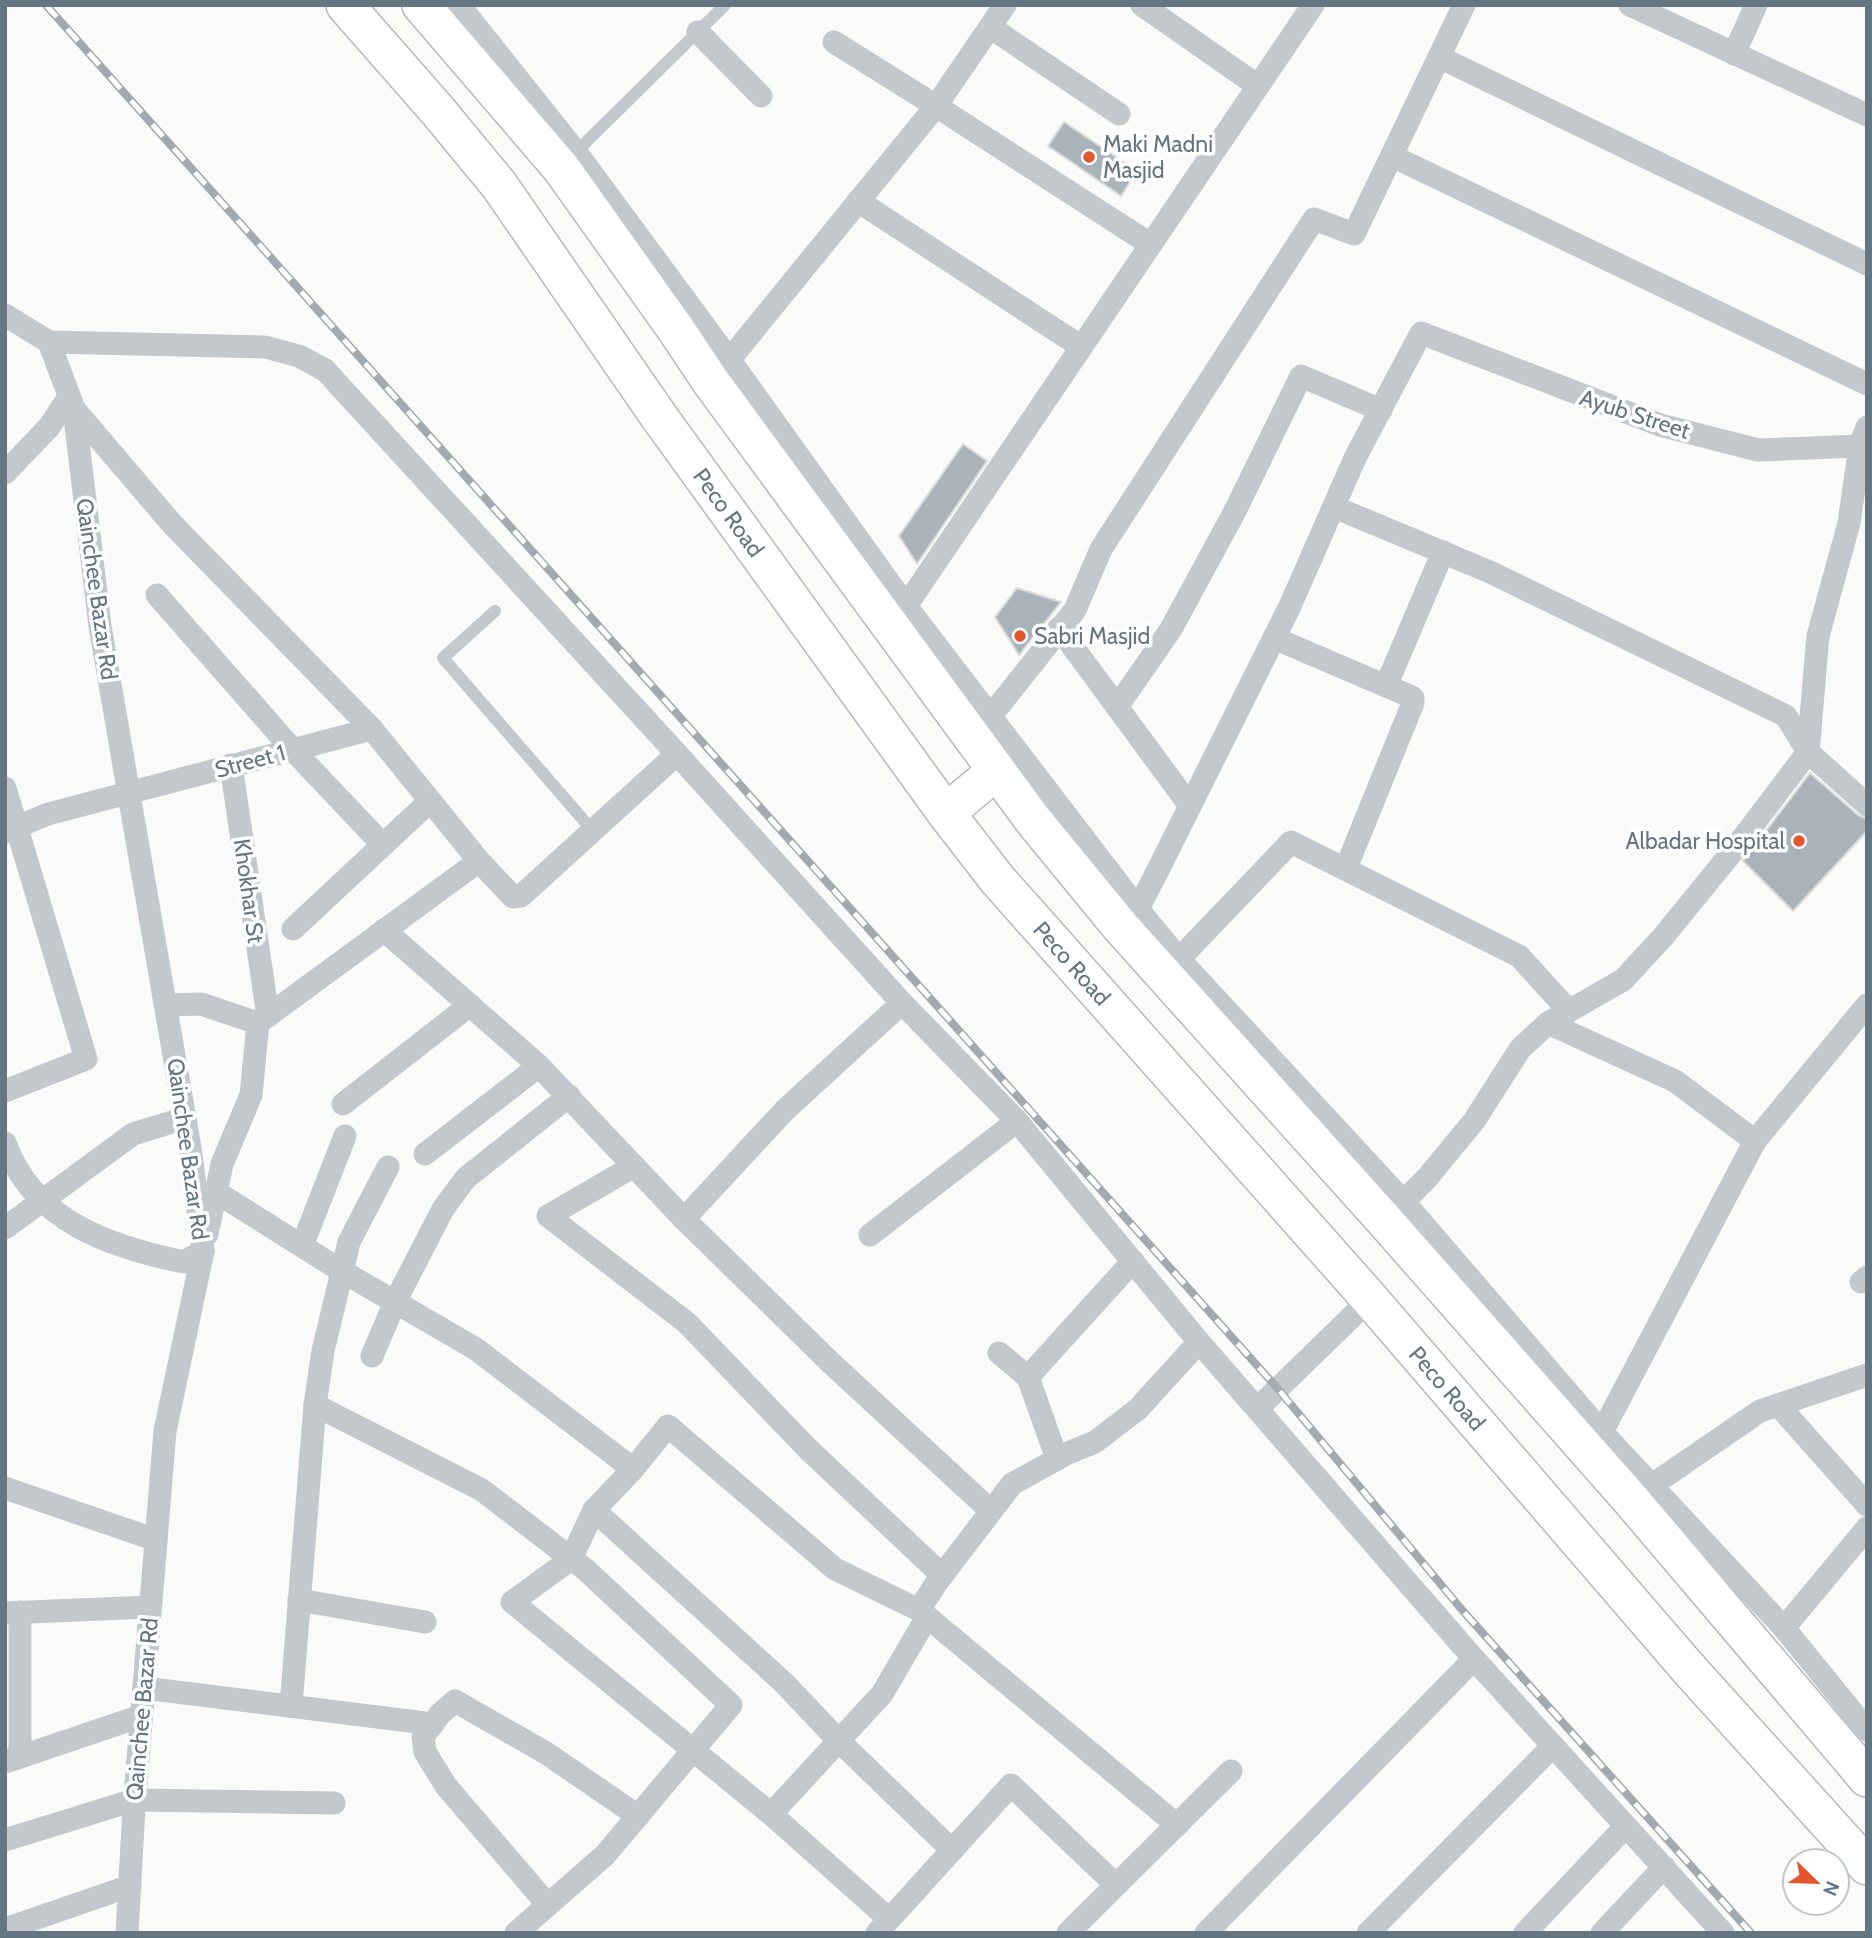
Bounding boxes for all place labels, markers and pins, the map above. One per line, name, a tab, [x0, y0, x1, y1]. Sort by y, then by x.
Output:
place label: Maki Madni Masjid	[1103, 130, 1213, 184]
marker: Maki Madni Masjid	[1081, 149, 1097, 165]
place label: Sabri Masjid	[1034, 622, 1150, 650]
marker: Sabri Masjid	[1012, 628, 1028, 644]
place label: Albadar Hospital	[1626, 827, 1786, 855]
marker: Albadar Hospital	[1791, 833, 1807, 849]

